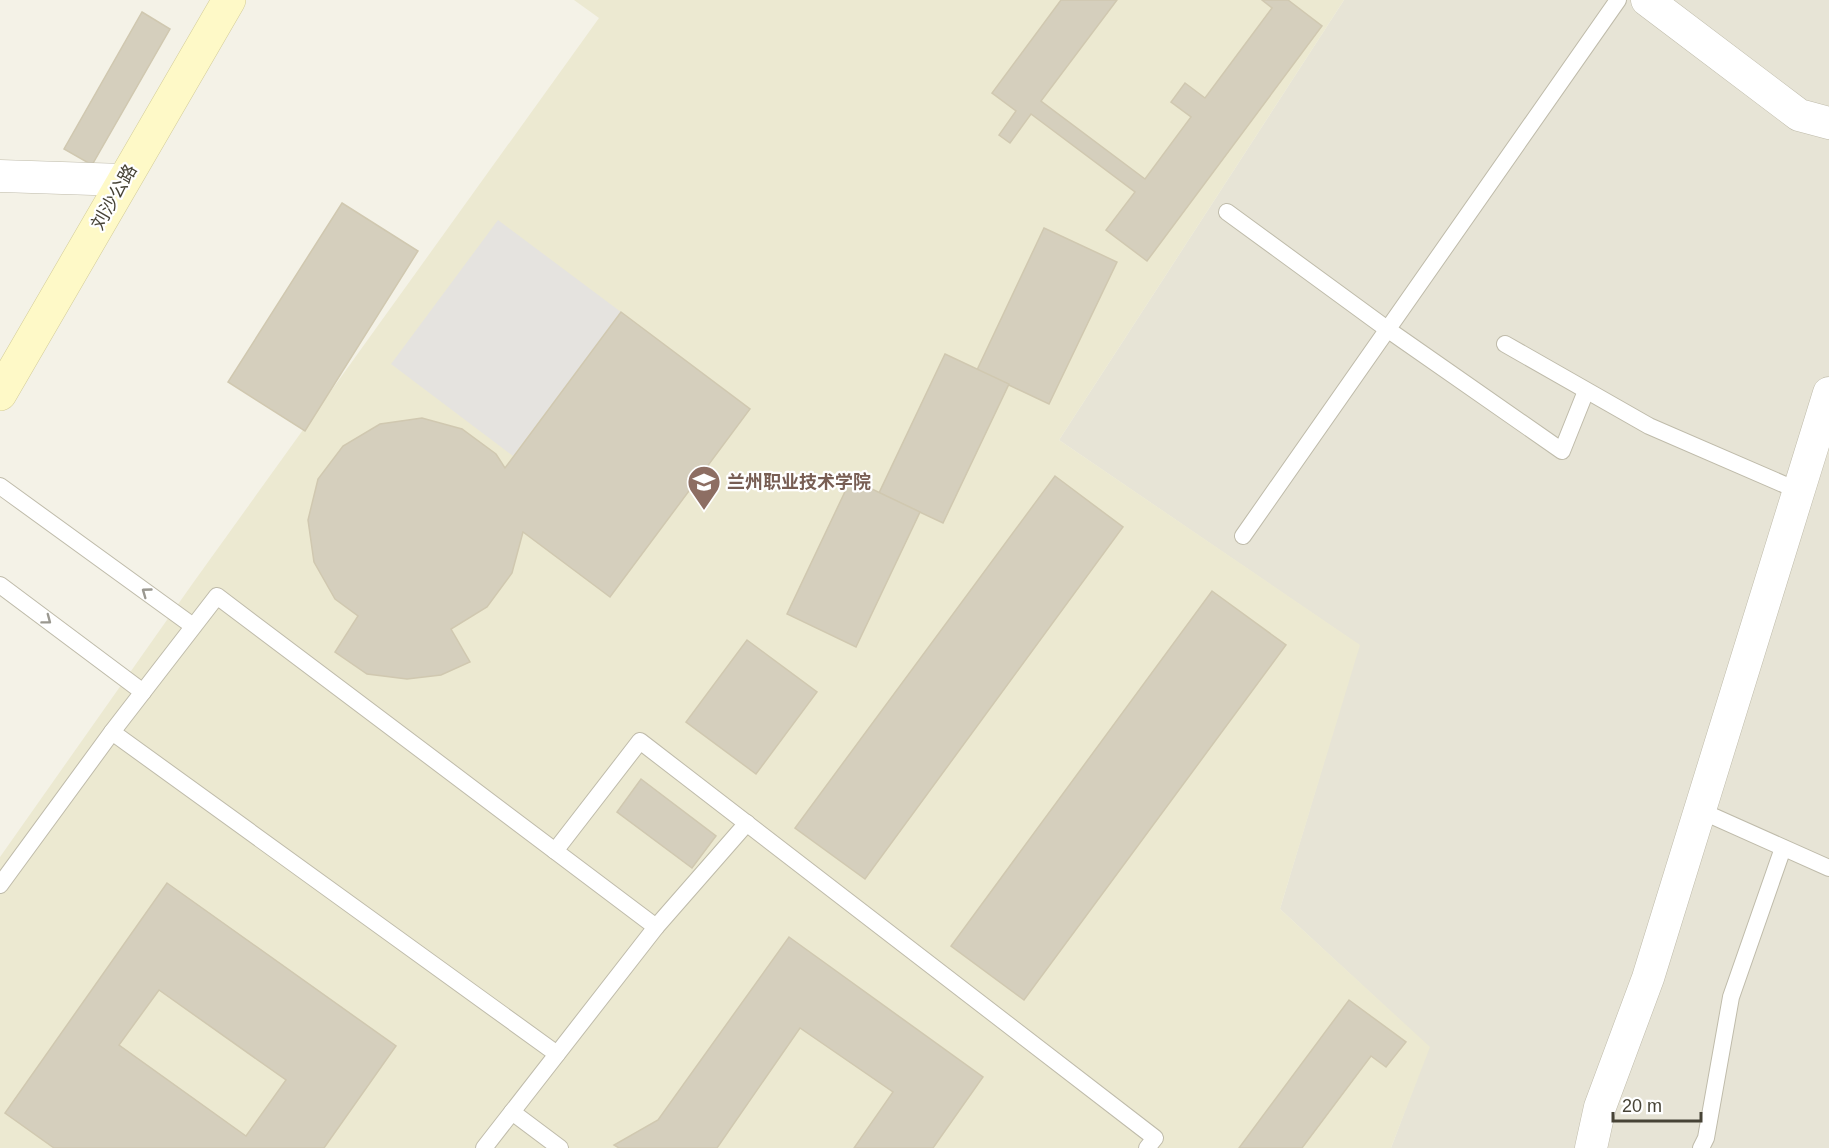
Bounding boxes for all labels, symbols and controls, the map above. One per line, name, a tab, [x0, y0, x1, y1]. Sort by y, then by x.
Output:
street label: 刘沙公路	[87, 161, 141, 233]
school or university icon: 兰州职业技术学院	[686, 464, 722, 511]
place label: 兰州职业技术学院	[727, 472, 871, 492]
one-way arrow	[142, 588, 153, 599]
one-way arrow	[40, 613, 51, 624]
scale bar	[1613, 1085, 1702, 1123]
text: 20 m	[1622, 1096, 1662, 1116]

